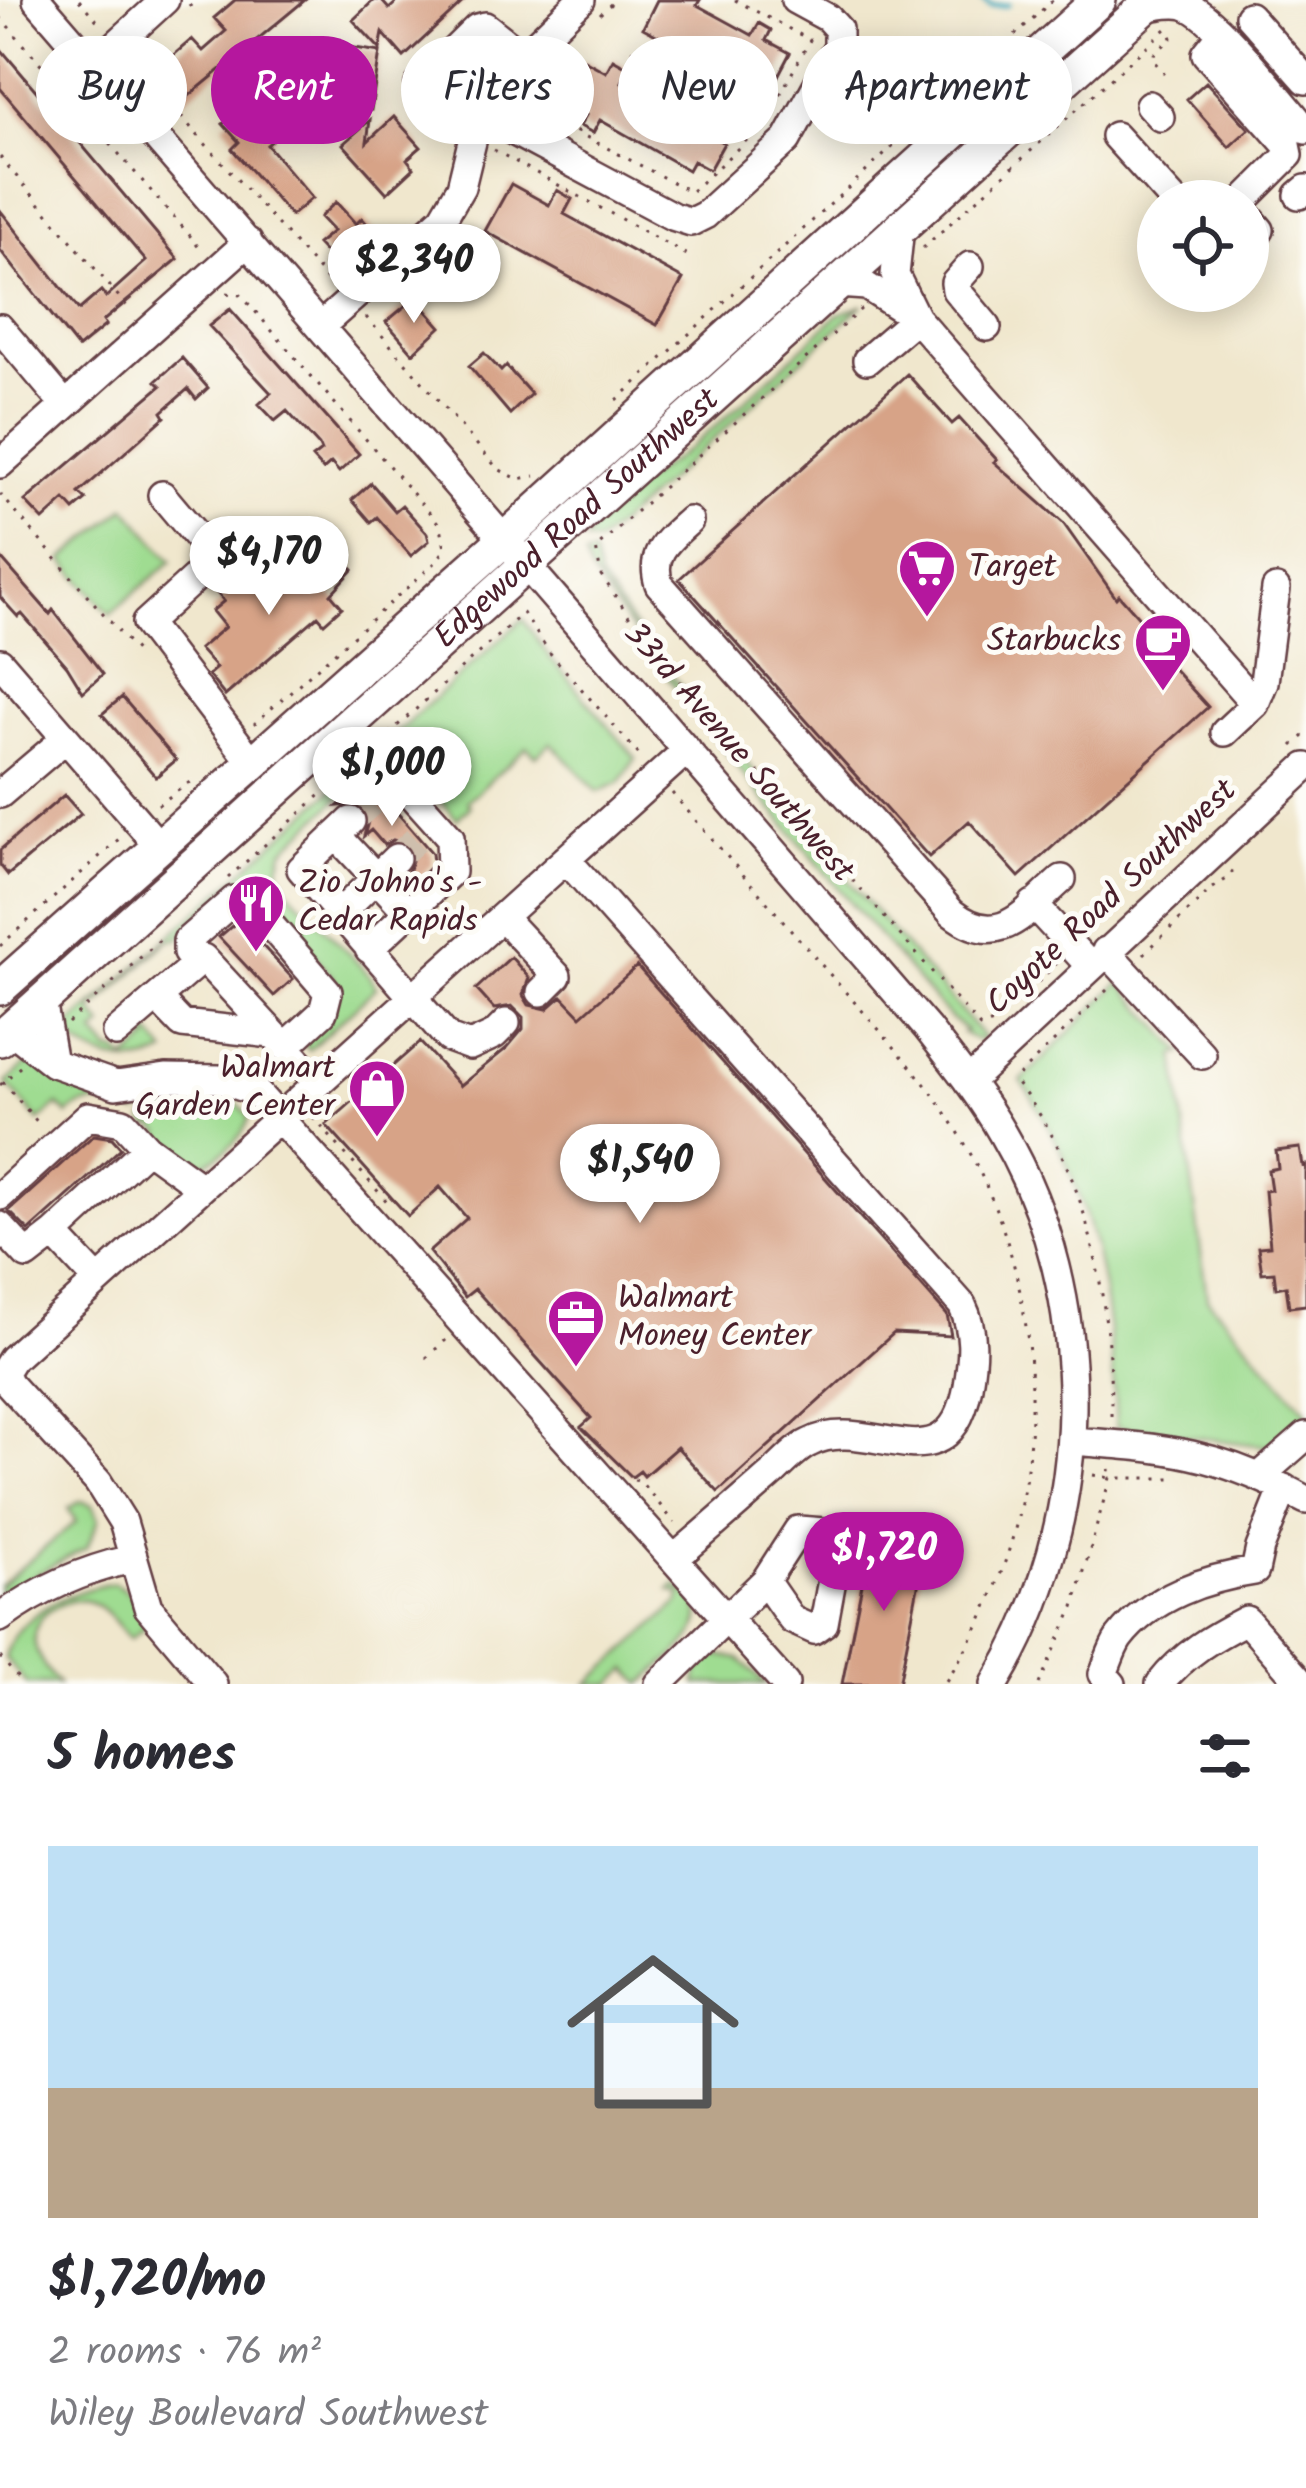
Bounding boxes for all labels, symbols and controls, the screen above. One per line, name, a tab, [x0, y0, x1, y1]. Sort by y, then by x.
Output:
chip: Buy	[36, 36, 187, 144]
chip: Rent	[211, 36, 377, 144]
chip: Filters	[401, 36, 594, 144]
chip: New	[618, 36, 778, 144]
chip: Apartment	[802, 36, 1072, 144]
map controls	[1137, 180, 1269, 312]
button: locate	[1137, 180, 1269, 312]
pin: $2,340	[316, 224, 512, 326]
text: $2,340	[355, 232, 473, 294]
street label: Edgewood Road Southwest	[422, 374, 733, 663]
pin: $4,170	[171, 516, 367, 618]
text: $4,170	[217, 524, 321, 586]
supermarket icon: Target	[896, 537, 958, 619]
place label: Target	[969, 542, 1058, 595]
street label: 33rd Avenue Southwest	[609, 611, 868, 896]
cafe icon: Starbucks	[1132, 611, 1194, 693]
place label: Starbucks	[987, 616, 1121, 669]
pin: $1,000	[294, 727, 490, 829]
text: $1,000	[339, 735, 445, 797]
street label: Coyote Road Southwest	[974, 766, 1251, 1029]
place label: Zio Johno's - Cedar Rapids	[298, 858, 482, 949]
restaurant icon: Zio Johno's - Cedar Rapids	[225, 872, 287, 954]
place label: Walmart Garden Center	[136, 1043, 337, 1134]
shop icon: Walmart Garden Center	[346, 1057, 408, 1139]
pin: $1,540	[542, 1124, 738, 1226]
text: $1,540	[587, 1132, 693, 1194]
place label: Walmart Money Center	[618, 1273, 813, 1364]
office icon: Walmart Money Center	[545, 1287, 607, 1369]
pin: $1,720	[786, 1512, 982, 1614]
text: $1,720	[831, 1520, 937, 1582]
text: 5 homes	[48, 1716, 236, 1797]
icon: filters	[1192, 1723, 1258, 1789]
icon: home	[545, 1924, 761, 2140]
text: $1,720/mo	[48, 2242, 266, 2323]
text: 2 rooms · 76 m²	[48, 2323, 321, 2385]
text: Wiley Boulevard Southwest	[48, 2385, 489, 2447]

